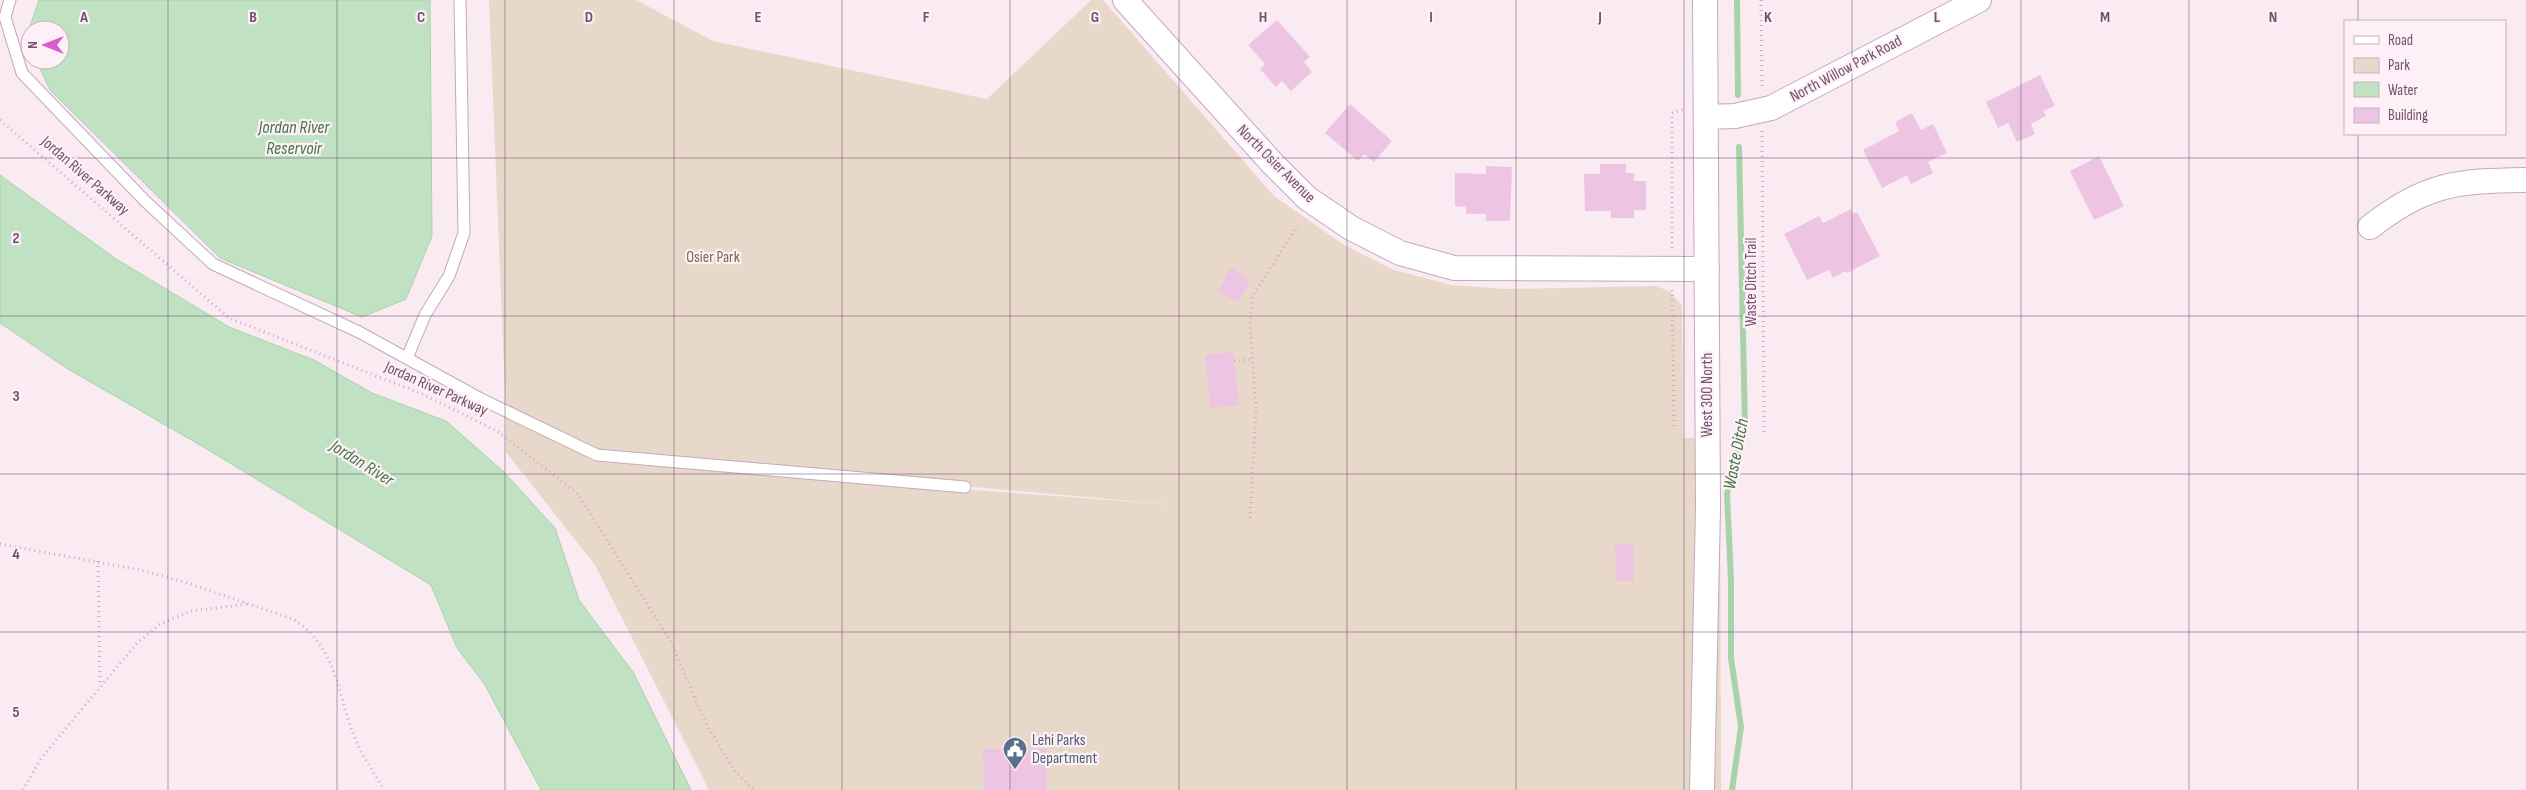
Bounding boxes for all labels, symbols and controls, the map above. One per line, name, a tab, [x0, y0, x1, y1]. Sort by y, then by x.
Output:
text: A	[79, 8, 88, 27]
text: B	[249, 8, 257, 27]
text: C	[417, 8, 425, 27]
text: D	[585, 8, 593, 27]
text: E	[755, 8, 762, 27]
text: F	[923, 8, 930, 27]
text: G	[1091, 8, 1099, 27]
text: H	[1259, 8, 1267, 27]
text: I	[1429, 8, 1433, 27]
text: J	[1597, 8, 1602, 27]
text: K	[1764, 8, 1772, 27]
text: L	[1934, 8, 1941, 27]
text: M	[2100, 8, 2110, 27]
text: N	[2269, 8, 2277, 27]
north arrow	[20, 20, 70, 70]
legend	[2344, 20, 2506, 135]
text: Road	[2388, 31, 2413, 50]
street label: North Willow Park Road	[1787, 32, 1905, 106]
text: N	[24, 41, 41, 49]
text: Park	[2388, 56, 2410, 75]
text: Water	[2388, 81, 2419, 100]
text: Building	[2388, 106, 2428, 125]
water label: Jordan River Reservoir	[258, 117, 330, 159]
street label: North Osier Avenue	[1233, 121, 1319, 207]
street label: Jordan River Parkway	[36, 132, 133, 220]
text: 2	[12, 229, 20, 248]
street label: Waste Ditch Trail	[1742, 238, 1761, 326]
park label: Osier Park	[686, 248, 740, 267]
street label: West 300 North	[1698, 353, 1717, 437]
street label: Jordan River Parkway	[381, 357, 491, 420]
text: 3	[12, 387, 20, 406]
water label: Waste Ditch	[1719, 416, 1753, 491]
water label: Jordan River	[326, 435, 398, 491]
text: 4	[12, 545, 20, 564]
text: 5	[12, 703, 20, 722]
place label: Lehi Parks Department	[1032, 731, 1097, 768]
public building icon: Lehi Parks Department	[1002, 736, 1028, 770]

